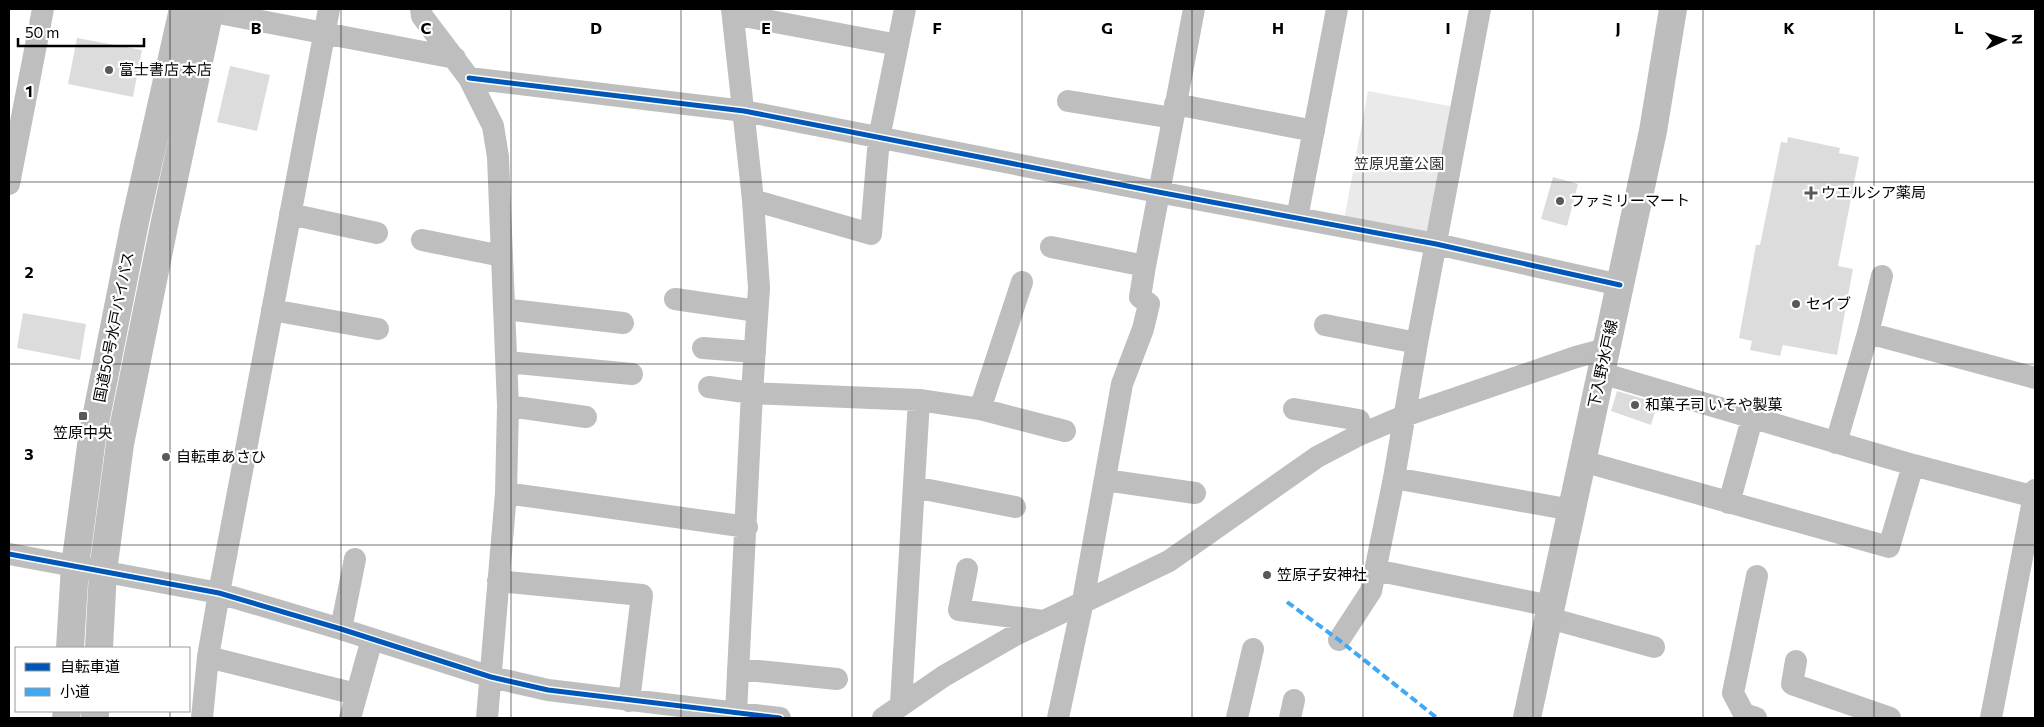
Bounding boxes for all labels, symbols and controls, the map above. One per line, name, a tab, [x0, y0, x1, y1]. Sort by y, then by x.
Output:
scale bar	[18, 15, 144, 47]
north arrow	[1979, 15, 2029, 65]
text: B	[251, 18, 262, 37]
text: C	[421, 18, 432, 37]
text: D	[590, 18, 602, 37]
text: E	[761, 18, 771, 37]
text: F	[932, 18, 942, 37]
text: G	[1101, 18, 1113, 37]
text: H	[1272, 18, 1284, 37]
text: I	[1445, 18, 1451, 37]
text: J	[1615, 18, 1621, 37]
text: K	[1783, 18, 1795, 37]
text: L	[1954, 18, 1964, 37]
text: 50 m	[25, 23, 59, 41]
text: N	[2009, 34, 2026, 45]
place label: 富士書店 本店	[119, 60, 212, 78]
marker: 富士書店 本店	[103, 64, 115, 76]
text: 1	[25, 81, 33, 100]
park label: 笠原児童公園	[1354, 154, 1444, 172]
place label: ウエルシア薬局	[1821, 183, 1926, 201]
marker: ウエルシア薬局	[1805, 187, 1817, 199]
place label: ファミリーマート	[1570, 191, 1690, 209]
marker: ファミリーマート	[1554, 195, 1566, 207]
street label: 国道50号水戸バイパス	[90, 250, 136, 404]
text: 2	[24, 262, 34, 281]
place label: セイブ	[1806, 294, 1851, 312]
marker: セイブ	[1790, 298, 1802, 310]
street label: 下入野水戸線	[1584, 318, 1620, 410]
place label: 和菓子司 いそや製菓	[1645, 395, 1783, 413]
marker: 和菓子司 いそや製菓	[1629, 399, 1641, 411]
marker: 笠原中央	[77, 410, 89, 422]
place label: 笠原中央	[53, 423, 113, 441]
text: 3	[24, 444, 34, 463]
place label: 自転車あさひ	[176, 447, 266, 465]
marker: 自転車あさひ	[160, 451, 172, 463]
place label: 笠原子安神社	[1277, 565, 1367, 583]
marker: 笠原子安神社	[1261, 569, 1273, 581]
legend	[15, 647, 190, 712]
text: 自転車道	[60, 657, 120, 675]
text: 小道	[60, 682, 90, 700]

